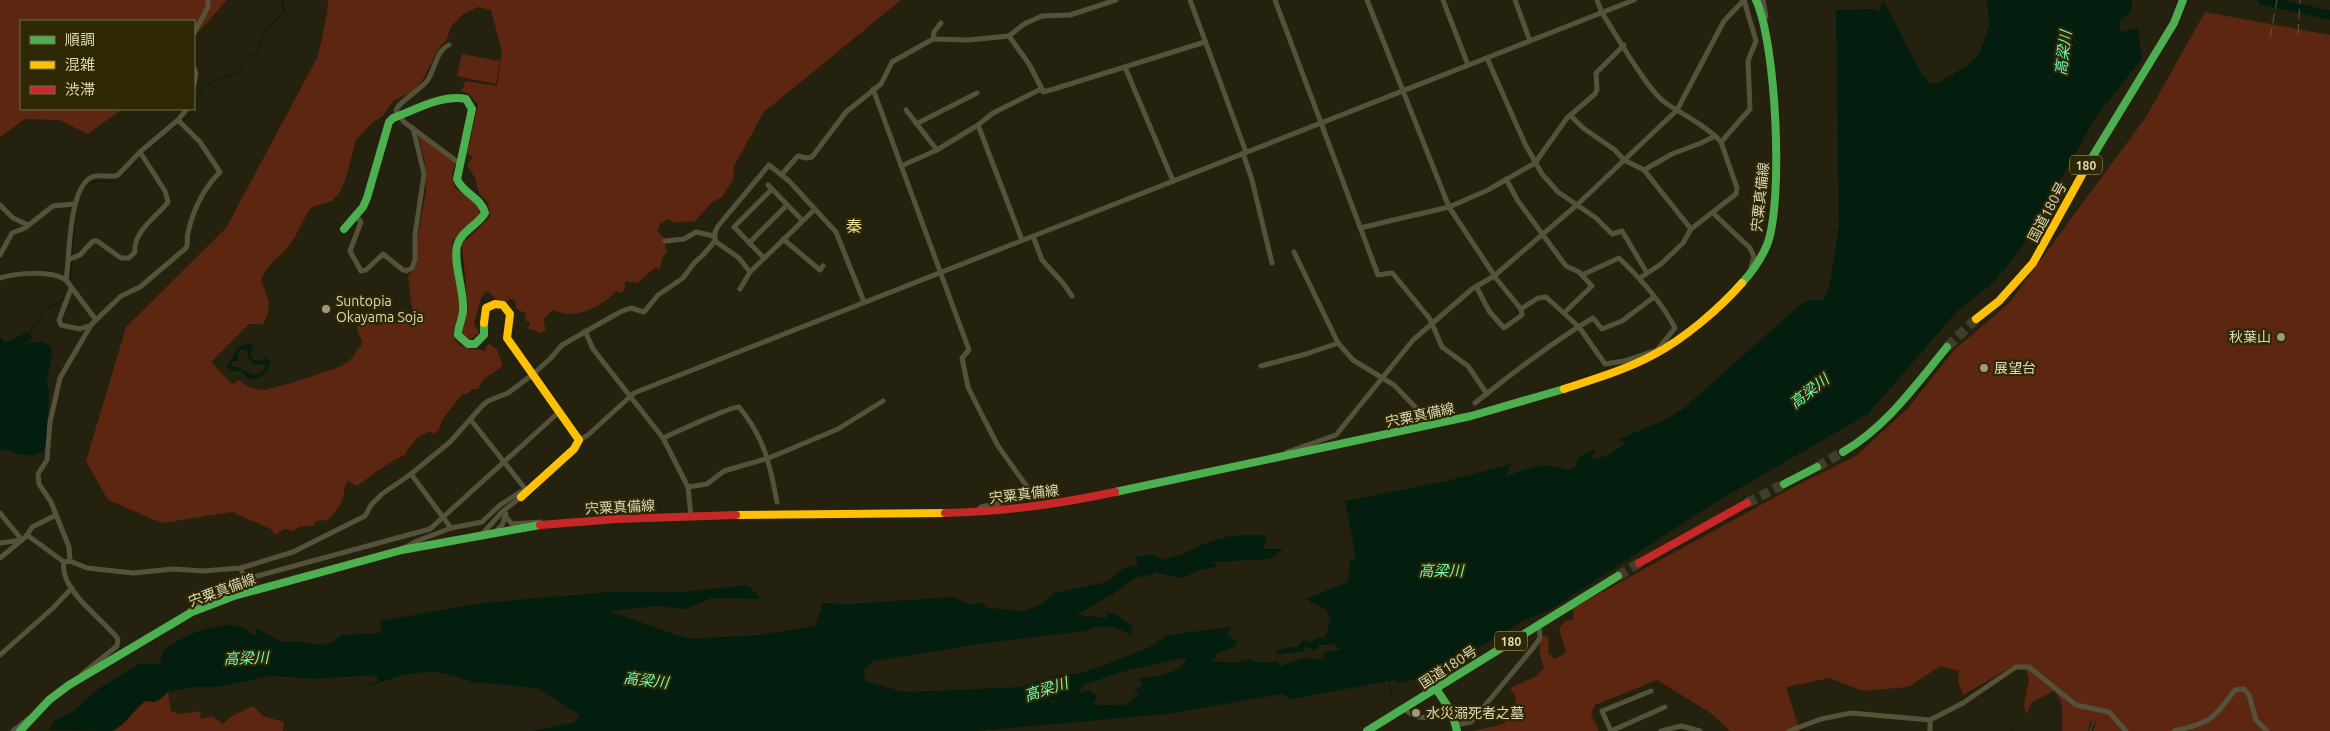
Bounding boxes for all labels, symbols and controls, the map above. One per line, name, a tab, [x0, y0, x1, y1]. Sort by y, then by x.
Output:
legend	[20, 20, 195, 110]
water label: 高梁川	[2052, 28, 2074, 76]
text: 順調	[65, 31, 95, 48]
text: 混雑	[65, 56, 95, 73]
text: 渋滞	[65, 81, 95, 98]
road number: 180	[2070, 156, 2102, 174]
street label: 宍粟真備線	[1748, 161, 1772, 233]
street label: 国道180号	[2025, 179, 2069, 245]
district label: 秦	[846, 217, 862, 235]
place label: Suntopia Okayama Soja	[336, 293, 424, 325]
marker: Suntopia Okayama Soja	[320, 303, 332, 315]
place label: 秋葉山	[2229, 329, 2271, 345]
marker: 秋葉山	[2275, 331, 2287, 343]
place label: 展望台	[1994, 360, 2036, 376]
marker: 展望台	[1978, 362, 1990, 374]
water label: 高梁川	[1786, 369, 1834, 412]
street label: 宍粟真備線	[1384, 400, 1456, 430]
street label: 宍粟真備線	[988, 482, 1060, 506]
street label: 宍粟真備線	[585, 497, 655, 517]
water label: 高梁川	[1418, 562, 1465, 579]
street label: 宍粟真備線	[186, 571, 258, 609]
road number: 180	[1495, 631, 1527, 650]
street label: 国道180号	[1416, 642, 1480, 692]
water label: 高梁川	[223, 649, 271, 667]
water label: 高梁川	[623, 669, 671, 691]
water label: 高梁川	[1022, 673, 1072, 704]
place label: 水災溺死者之墓	[1426, 705, 1524, 721]
marker: 水災溺死者之墓	[1410, 707, 1422, 719]

